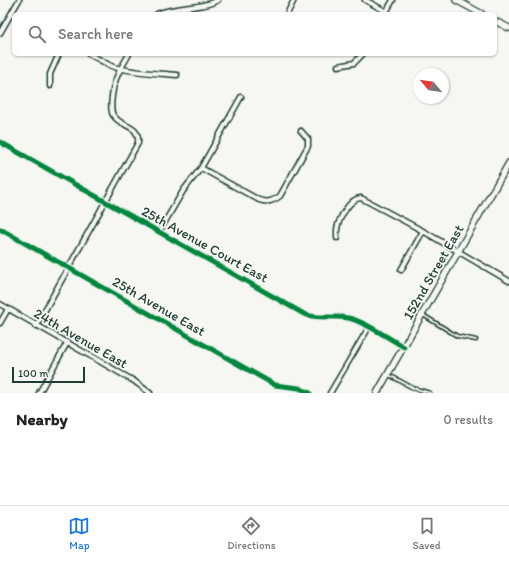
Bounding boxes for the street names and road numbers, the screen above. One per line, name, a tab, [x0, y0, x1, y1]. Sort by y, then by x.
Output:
street label: 25th Avenue Court East	[138, 203, 271, 286]
street label: 152nd Street East	[399, 222, 467, 323]
street label: 25th Avenue East	[109, 273, 208, 340]
street label: 24th Avenue East	[31, 305, 131, 372]

